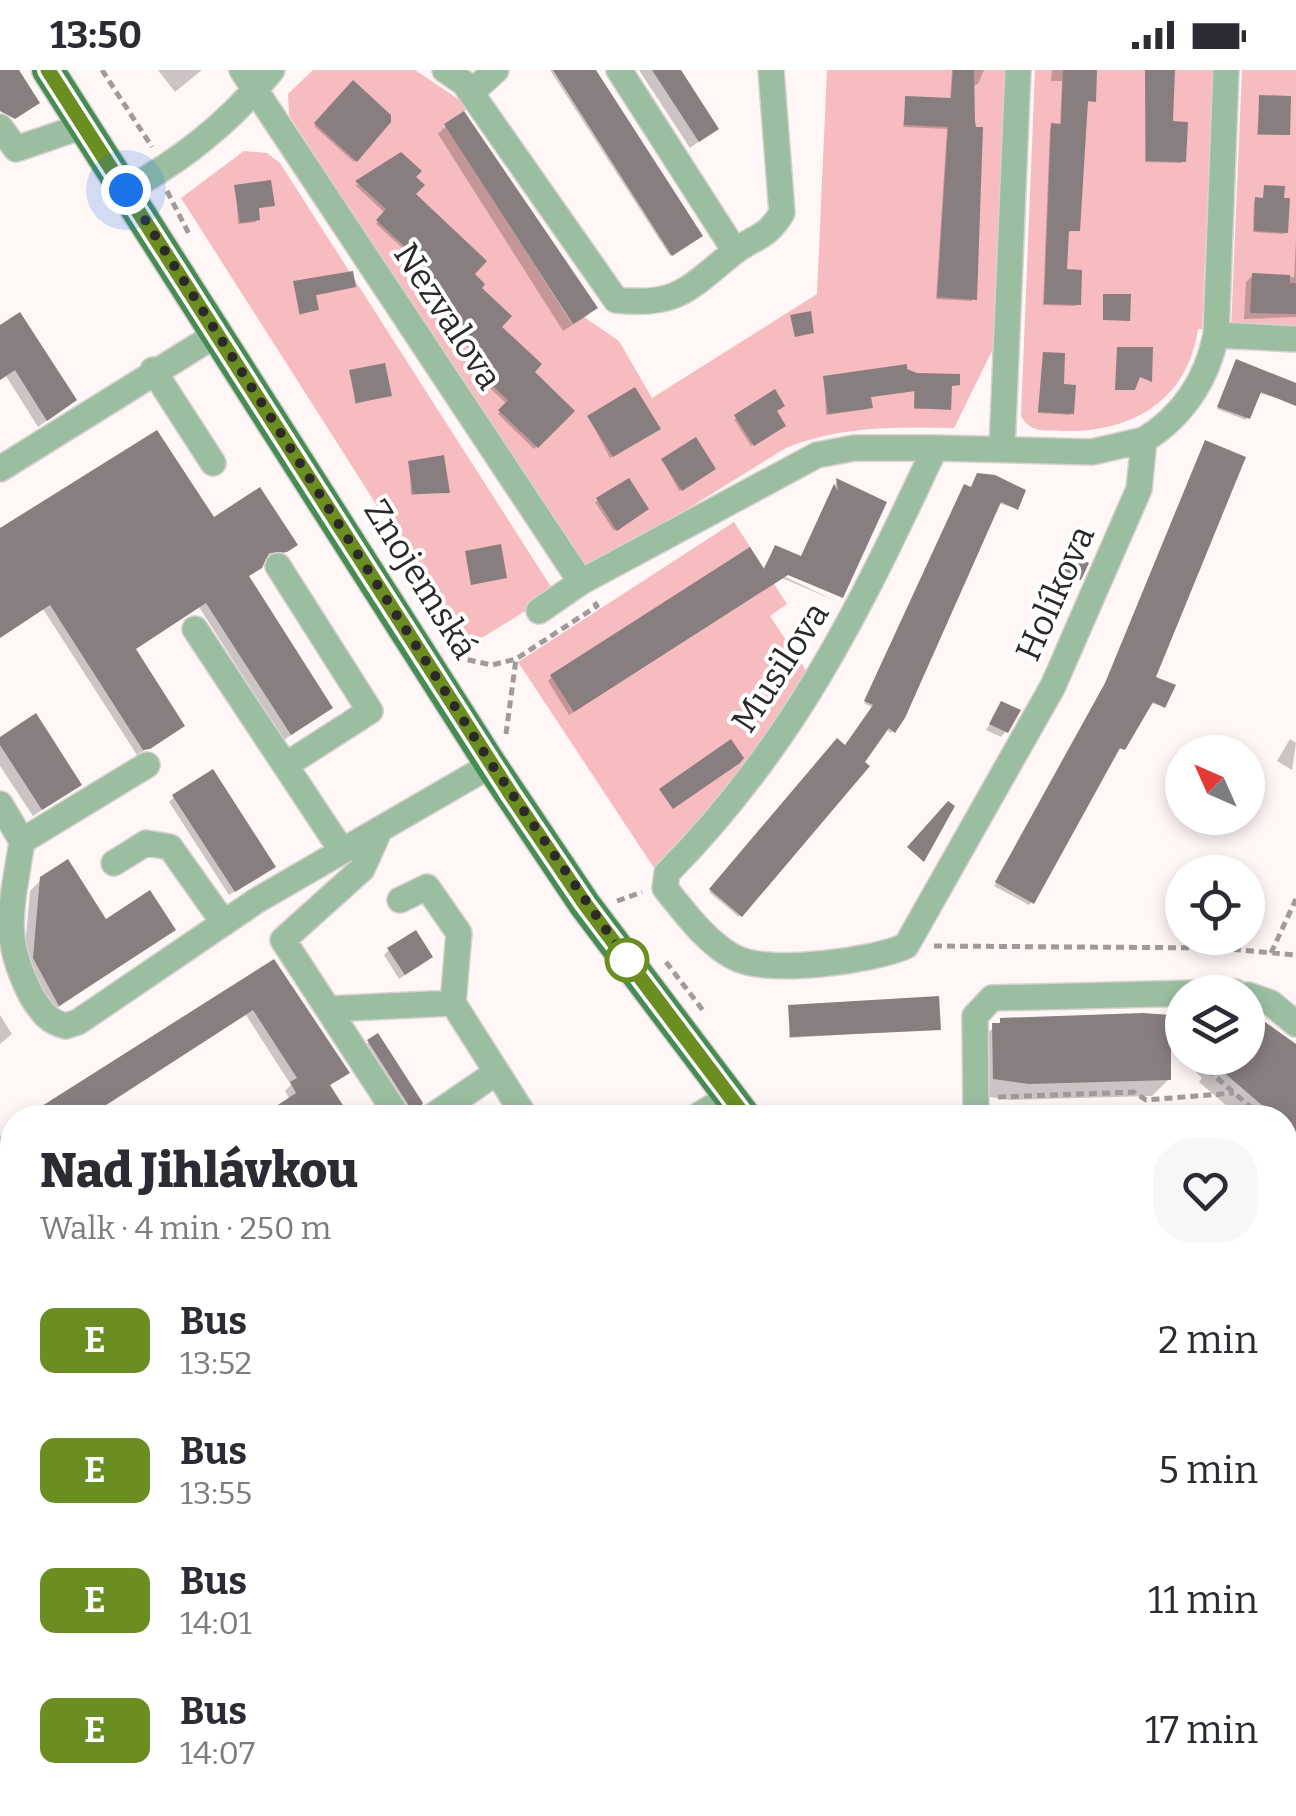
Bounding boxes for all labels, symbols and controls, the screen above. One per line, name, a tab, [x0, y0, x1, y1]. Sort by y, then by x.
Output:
text: 13:50	[50, 12, 142, 58]
your location	[101, 165, 151, 215]
street label: Nezvalova	[385, 235, 511, 397]
street label: Znojemská	[355, 491, 487, 667]
street label: Holíkova	[1007, 519, 1103, 667]
street label: Musilova	[722, 594, 838, 740]
north arrow	[1165, 735, 1265, 835]
map controls	[1165, 735, 1265, 1075]
button: locate	[1165, 855, 1265, 955]
unlabelled marker	[606, 939, 648, 981]
button: layers	[1165, 975, 1265, 1075]
button: heart	[1153, 1138, 1258, 1243]
text: Nad Jihlávkou	[40, 1142, 358, 1200]
text: Walk · 4 min · 250 m	[40, 1209, 331, 1247]
text: Bus	[180, 1298, 247, 1344]
text: 2 min	[1158, 1317, 1258, 1363]
text: E	[84, 1319, 106, 1361]
text: 13:52	[180, 1344, 252, 1382]
text: Bus	[180, 1428, 247, 1474]
text: 5 min	[1158, 1447, 1258, 1493]
text: E	[84, 1449, 106, 1491]
text: 13:55	[180, 1474, 252, 1512]
text: Bus	[180, 1558, 247, 1604]
text: 11 min	[1148, 1577, 1258, 1623]
text: E	[84, 1579, 106, 1621]
text: 14:01	[180, 1604, 252, 1642]
text: Bus	[180, 1688, 247, 1734]
text: 17 min	[1145, 1707, 1258, 1753]
text: E	[84, 1709, 106, 1751]
text: 14:07	[180, 1734, 255, 1772]

